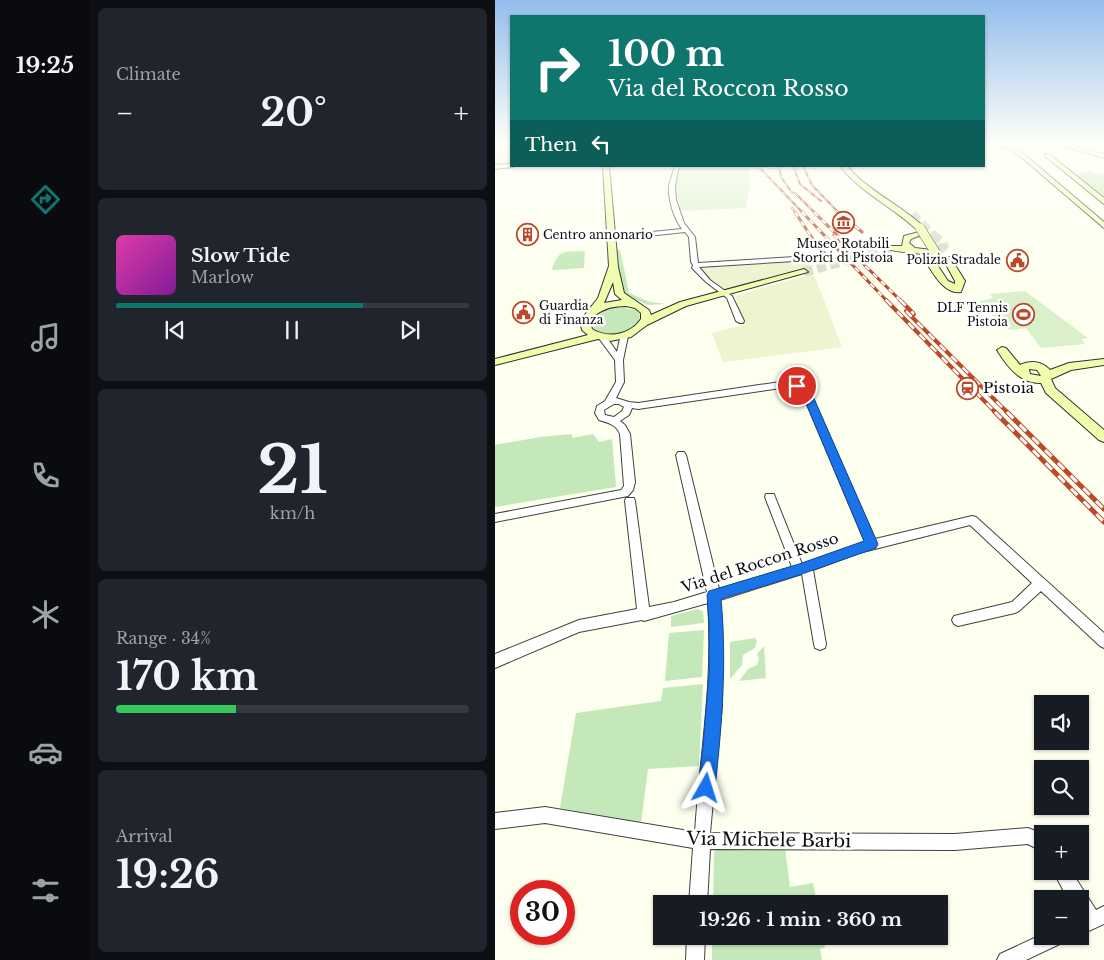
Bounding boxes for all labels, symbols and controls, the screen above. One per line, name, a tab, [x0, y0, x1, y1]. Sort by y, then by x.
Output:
text: 100 m	[608, 32, 724, 75]
icon: right	[525, 35, 590, 100]
text: 19:25	[16, 52, 74, 79]
text: Climate	[116, 64, 181, 84]
text: Via del Roccon Rosso	[608, 75, 849, 102]
text: 20°	[261, 89, 327, 136]
text: −	[116, 96, 134, 131]
text: +	[454, 96, 469, 131]
icon: left	[587, 130, 615, 158]
text: Then	[525, 133, 577, 156]
icon: directions	[28, 182, 63, 217]
museum icon: Museo Rotabili Storici di Pistoia	[831, 211, 855, 235]
building icon: Centro annonario	[515, 223, 539, 247]
place label: Centro annonario	[543, 227, 653, 242]
place label: Museo Rotabili Storici di Pistoia	[793, 236, 894, 265]
text: Slow Tide	[191, 244, 290, 267]
public building icon: Polizia Stradale	[1005, 248, 1029, 272]
place label: Polizia Stradale	[906, 252, 1001, 267]
text: Marlow	[191, 267, 254, 287]
place label: Guardia di Finanza	[539, 298, 604, 327]
place label: DLF Tennis Pistoia	[937, 300, 1008, 329]
public building icon: Guardia di Finanza	[511, 301, 535, 325]
sports icon: DLF Tennis Pistoia	[1012, 303, 1036, 327]
icon: previous	[161, 316, 189, 344]
icon: pause	[278, 316, 306, 344]
icon: next	[396, 316, 424, 344]
icon: music	[28, 320, 63, 355]
pin	[776, 365, 818, 407]
icon: arrive	[783, 372, 811, 400]
station icon: Pistoia	[955, 376, 979, 400]
place label: Pistoia	[983, 378, 1035, 397]
text: 21	[257, 430, 328, 511]
icon: phone	[28, 458, 63, 493]
text: km/h	[270, 503, 315, 523]
street label: Via del Roccon Rosso	[678, 528, 841, 597]
icon: climate	[28, 597, 63, 632]
text: Range · 34%	[116, 628, 211, 648]
text: 170 km	[116, 653, 258, 700]
map controls	[1034, 695, 1089, 945]
button: sound	[1034, 695, 1089, 750]
icon: car	[28, 735, 63, 770]
button: search	[1034, 760, 1089, 815]
position arrow	[679, 761, 731, 813]
button: +	[1034, 825, 1089, 880]
text: Arrival	[116, 826, 173, 846]
street label: Via Michele Barbi	[685, 828, 852, 852]
text: 19:26	[116, 851, 219, 898]
icon: filters	[28, 873, 63, 908]
speed limit sign: 30	[510, 880, 575, 945]
button: −	[1034, 890, 1089, 945]
text: 19:26 · 1 min · 360 m	[699, 908, 902, 931]

